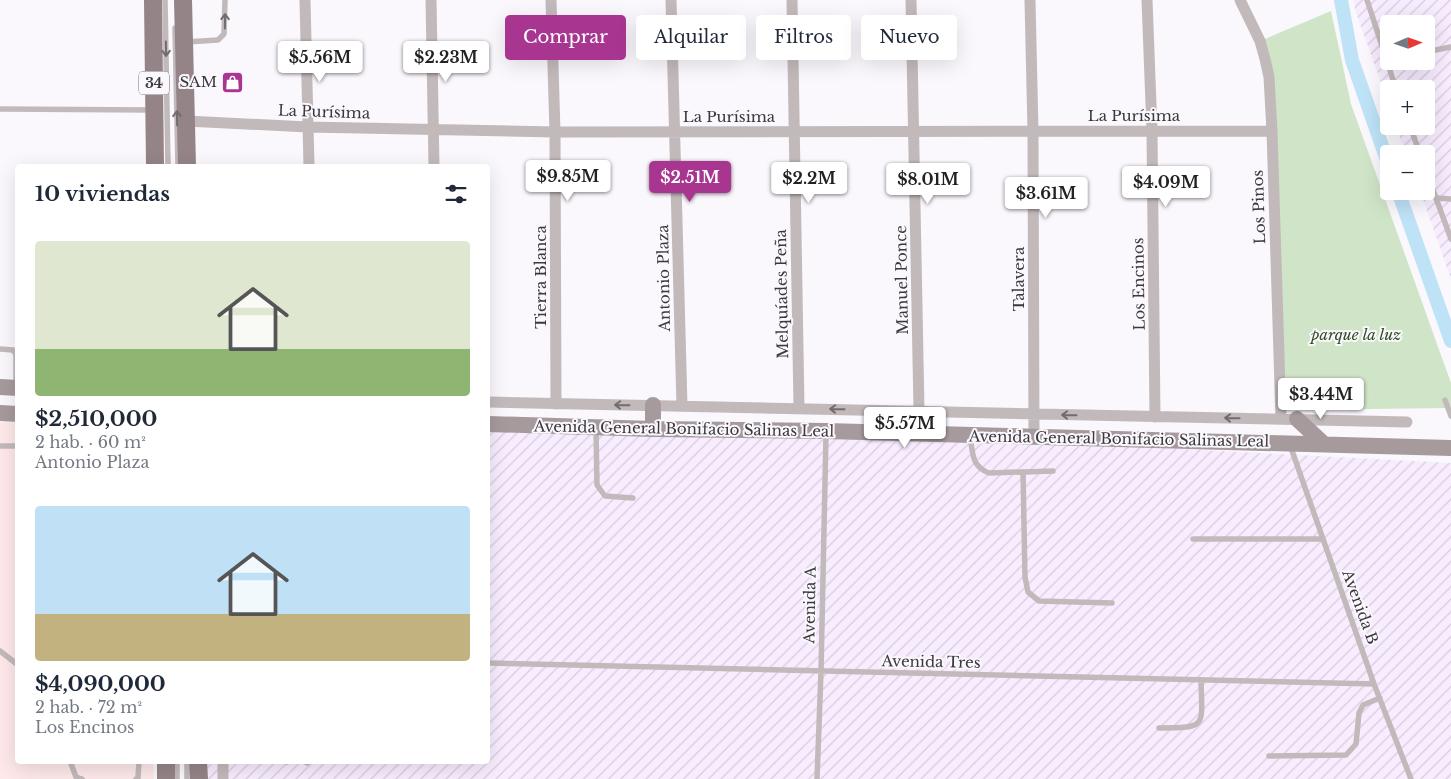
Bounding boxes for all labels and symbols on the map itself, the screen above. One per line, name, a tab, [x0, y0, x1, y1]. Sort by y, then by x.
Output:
one-way arrow	[220, 13, 229, 29]
north arrow	[1380, 15, 1435, 70]
one-way arrow	[161, 40, 171, 56]
pin: $5.56M	[279, 41, 361, 83]
pin: $2.23M	[405, 41, 487, 83]
shop icon: SAM	[221, 70, 245, 94]
road number: 34	[139, 72, 169, 95]
place label: SAM	[180, 72, 217, 91]
street label: La Purísima	[278, 100, 371, 123]
street label: La Purísima	[1088, 106, 1181, 125]
street label: La Purísima	[683, 107, 776, 126]
one-way arrow	[172, 110, 182, 126]
pin: $9.85M	[527, 160, 609, 202]
pin: $2.51M	[649, 160, 731, 203]
pin: $2.2M	[774, 162, 844, 204]
pin: $8.01M	[887, 162, 969, 205]
pin: $4.09M	[1125, 166, 1207, 208]
street label: Los Pinos	[1248, 169, 1269, 244]
pin: $3.61M	[1005, 176, 1087, 219]
street label: Antonio Plaza	[653, 224, 674, 333]
street label: Tierra Blanca	[531, 225, 550, 329]
street label: Manuel Ponce	[891, 225, 912, 335]
street label: Melquíades Peña	[771, 228, 792, 359]
street label: Los Encinos	[1128, 237, 1149, 331]
street label: Talavera	[1009, 246, 1028, 311]
park label: parque la luz	[1309, 325, 1401, 344]
pin: $3.44M	[1280, 378, 1362, 420]
one-way arrow	[614, 400, 630, 410]
one-way arrow	[829, 404, 845, 413]
pin: $5.57M	[864, 406, 946, 449]
one-way arrow	[1062, 410, 1078, 419]
one-way arrow	[1224, 413, 1240, 423]
street label: Avenida General Bonifacio Salinas Leal	[533, 416, 834, 441]
street label: Avenida General Bonifacio Salinas Leal	[968, 426, 1269, 451]
street label: Avenida A	[799, 566, 820, 645]
street label: Avenida B	[1338, 566, 1383, 647]
street label: Avenida Tres	[880, 651, 981, 672]

